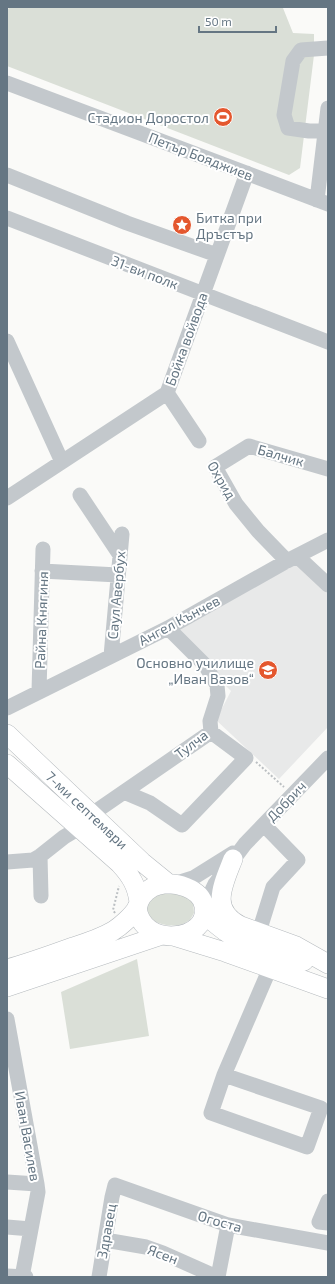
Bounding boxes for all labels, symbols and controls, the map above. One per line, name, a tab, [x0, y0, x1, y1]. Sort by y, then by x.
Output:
scale bar	[199, 8, 276, 34]
text: 50 m	[205, 14, 232, 28]
sports icon: Стадион Доростол	[212, 106, 234, 128]
place label: Стадион Доростол	[87, 109, 209, 126]
street label: Петър Бояджиев	[146, 128, 256, 184]
place label: Битка при Дръстър	[196, 209, 262, 242]
place icon: Битка при Дръстър	[171, 214, 193, 236]
street label: 31-ви полк	[109, 252, 181, 293]
street label: Бойка войвода	[161, 290, 211, 388]
street label: Балчик	[256, 440, 306, 470]
street label: Охрид	[204, 458, 240, 502]
street label: Саул Авербух	[104, 550, 128, 640]
street label: Райна Княгиня	[31, 571, 51, 669]
street label: Ангел Кънчев	[135, 591, 223, 649]
place label: Основно училище „Иван Вазов“	[136, 654, 254, 687]
school or university icon: Основно училище „Иван Вазов“	[257, 659, 279, 681]
street label: Тулча	[171, 726, 211, 762]
street label: 7-ми септември	[42, 768, 132, 852]
street label: Добрич	[263, 777, 309, 825]
street label: Иван Василев	[12, 1090, 44, 1182]
street label: Здравец	[93, 1202, 119, 1260]
street label: Огоста	[196, 1207, 244, 1235]
street label: Ясен	[145, 1240, 181, 1268]

